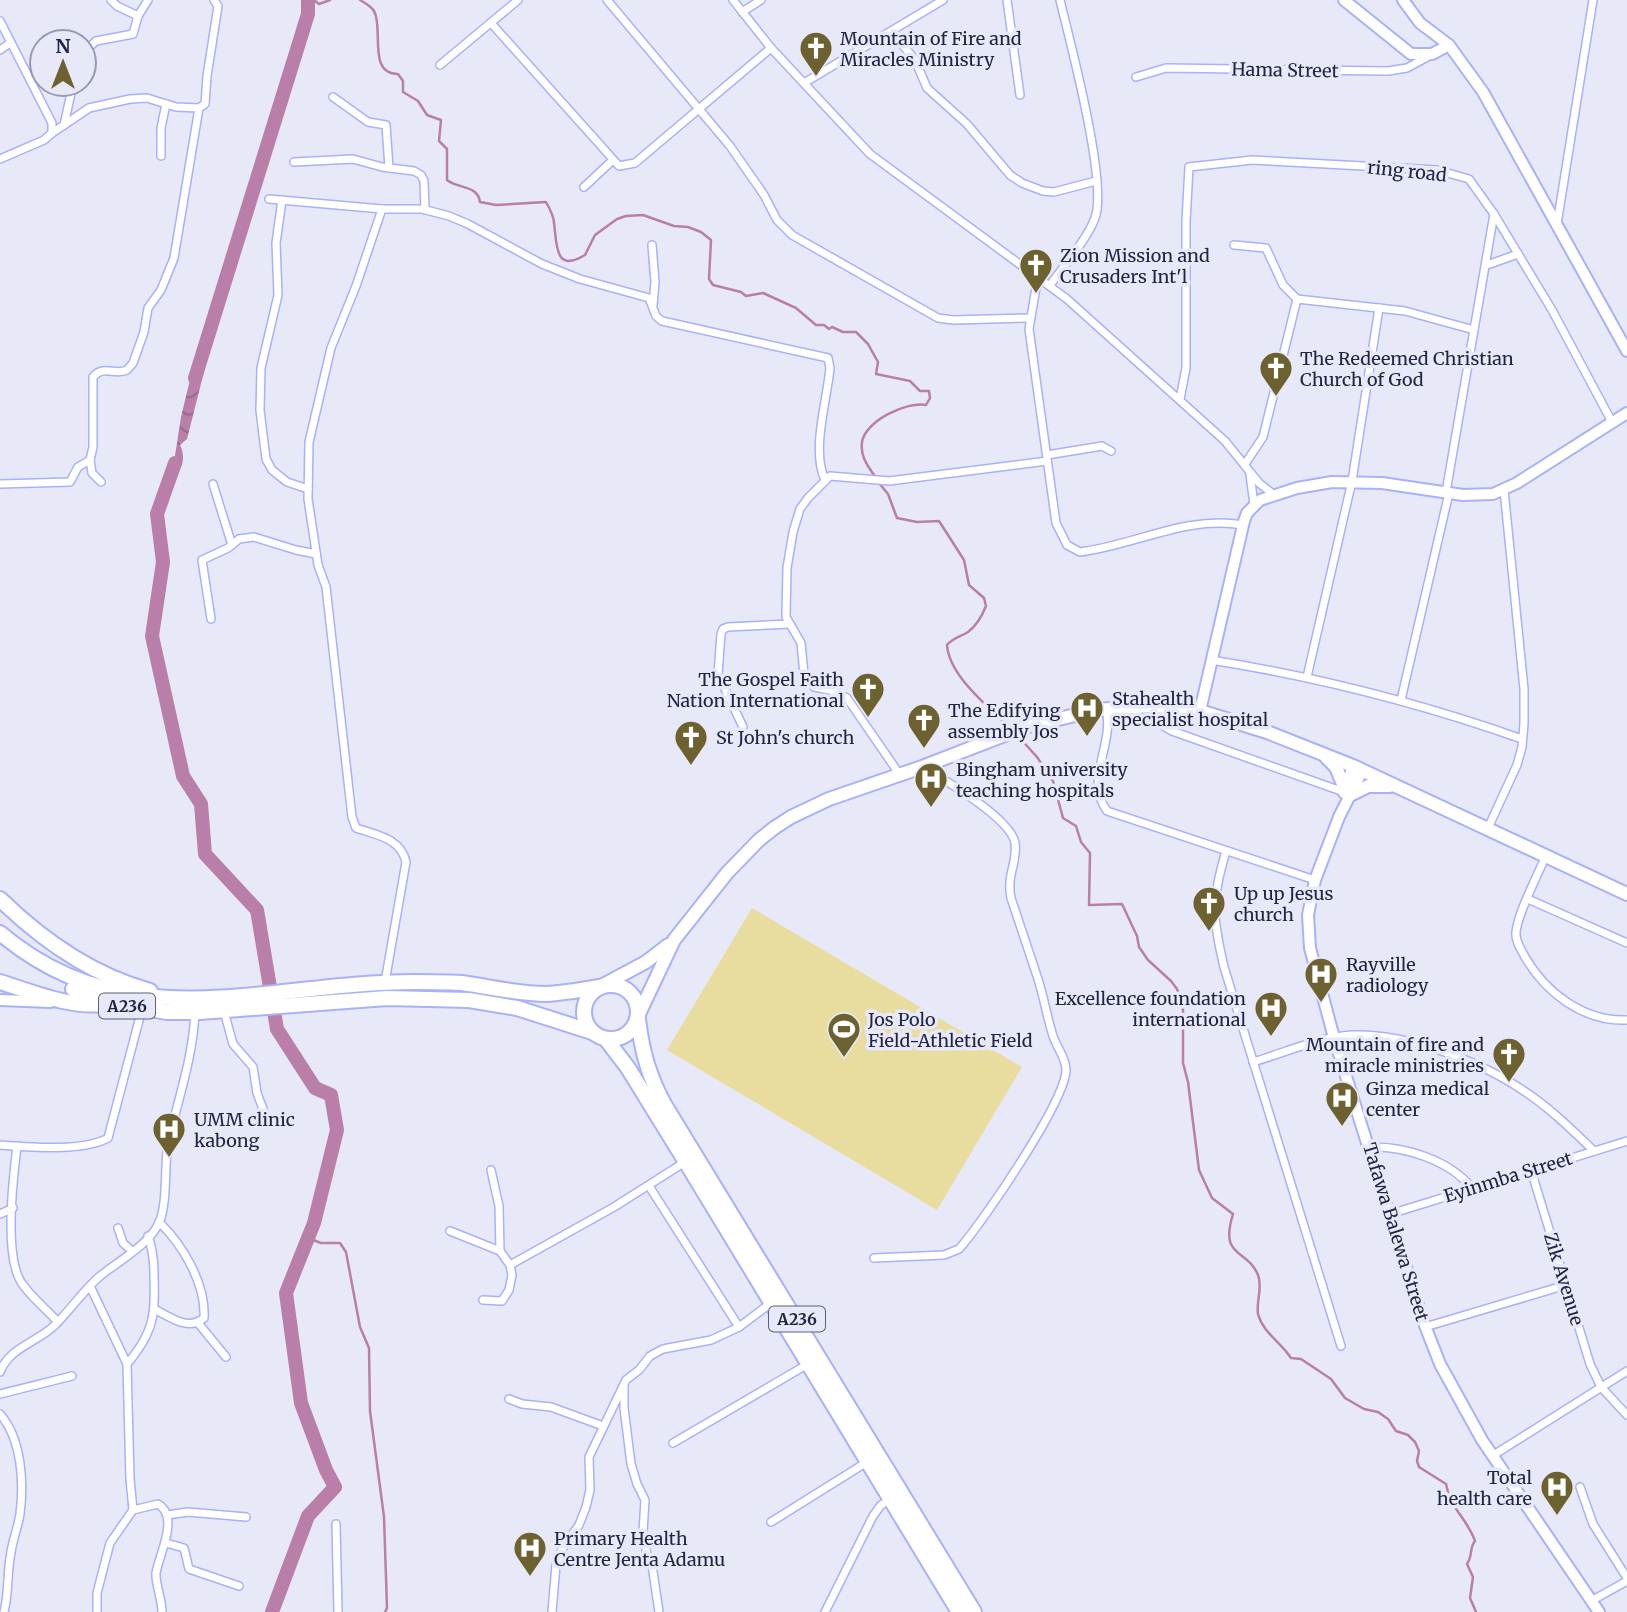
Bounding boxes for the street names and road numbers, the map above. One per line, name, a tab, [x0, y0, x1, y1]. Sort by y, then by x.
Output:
street label: Hama Street	[1231, 58, 1339, 82]
street label: ring road	[1366, 155, 1448, 187]
road number: A236	[99, 994, 155, 1018]
street label: Tafawa Balewa Street	[1358, 1140, 1434, 1324]
street label: Eyinmba Street	[1441, 1147, 1575, 1207]
street label: Zik Avenue	[1539, 1230, 1589, 1328]
road number: A236	[769, 1306, 825, 1331]

